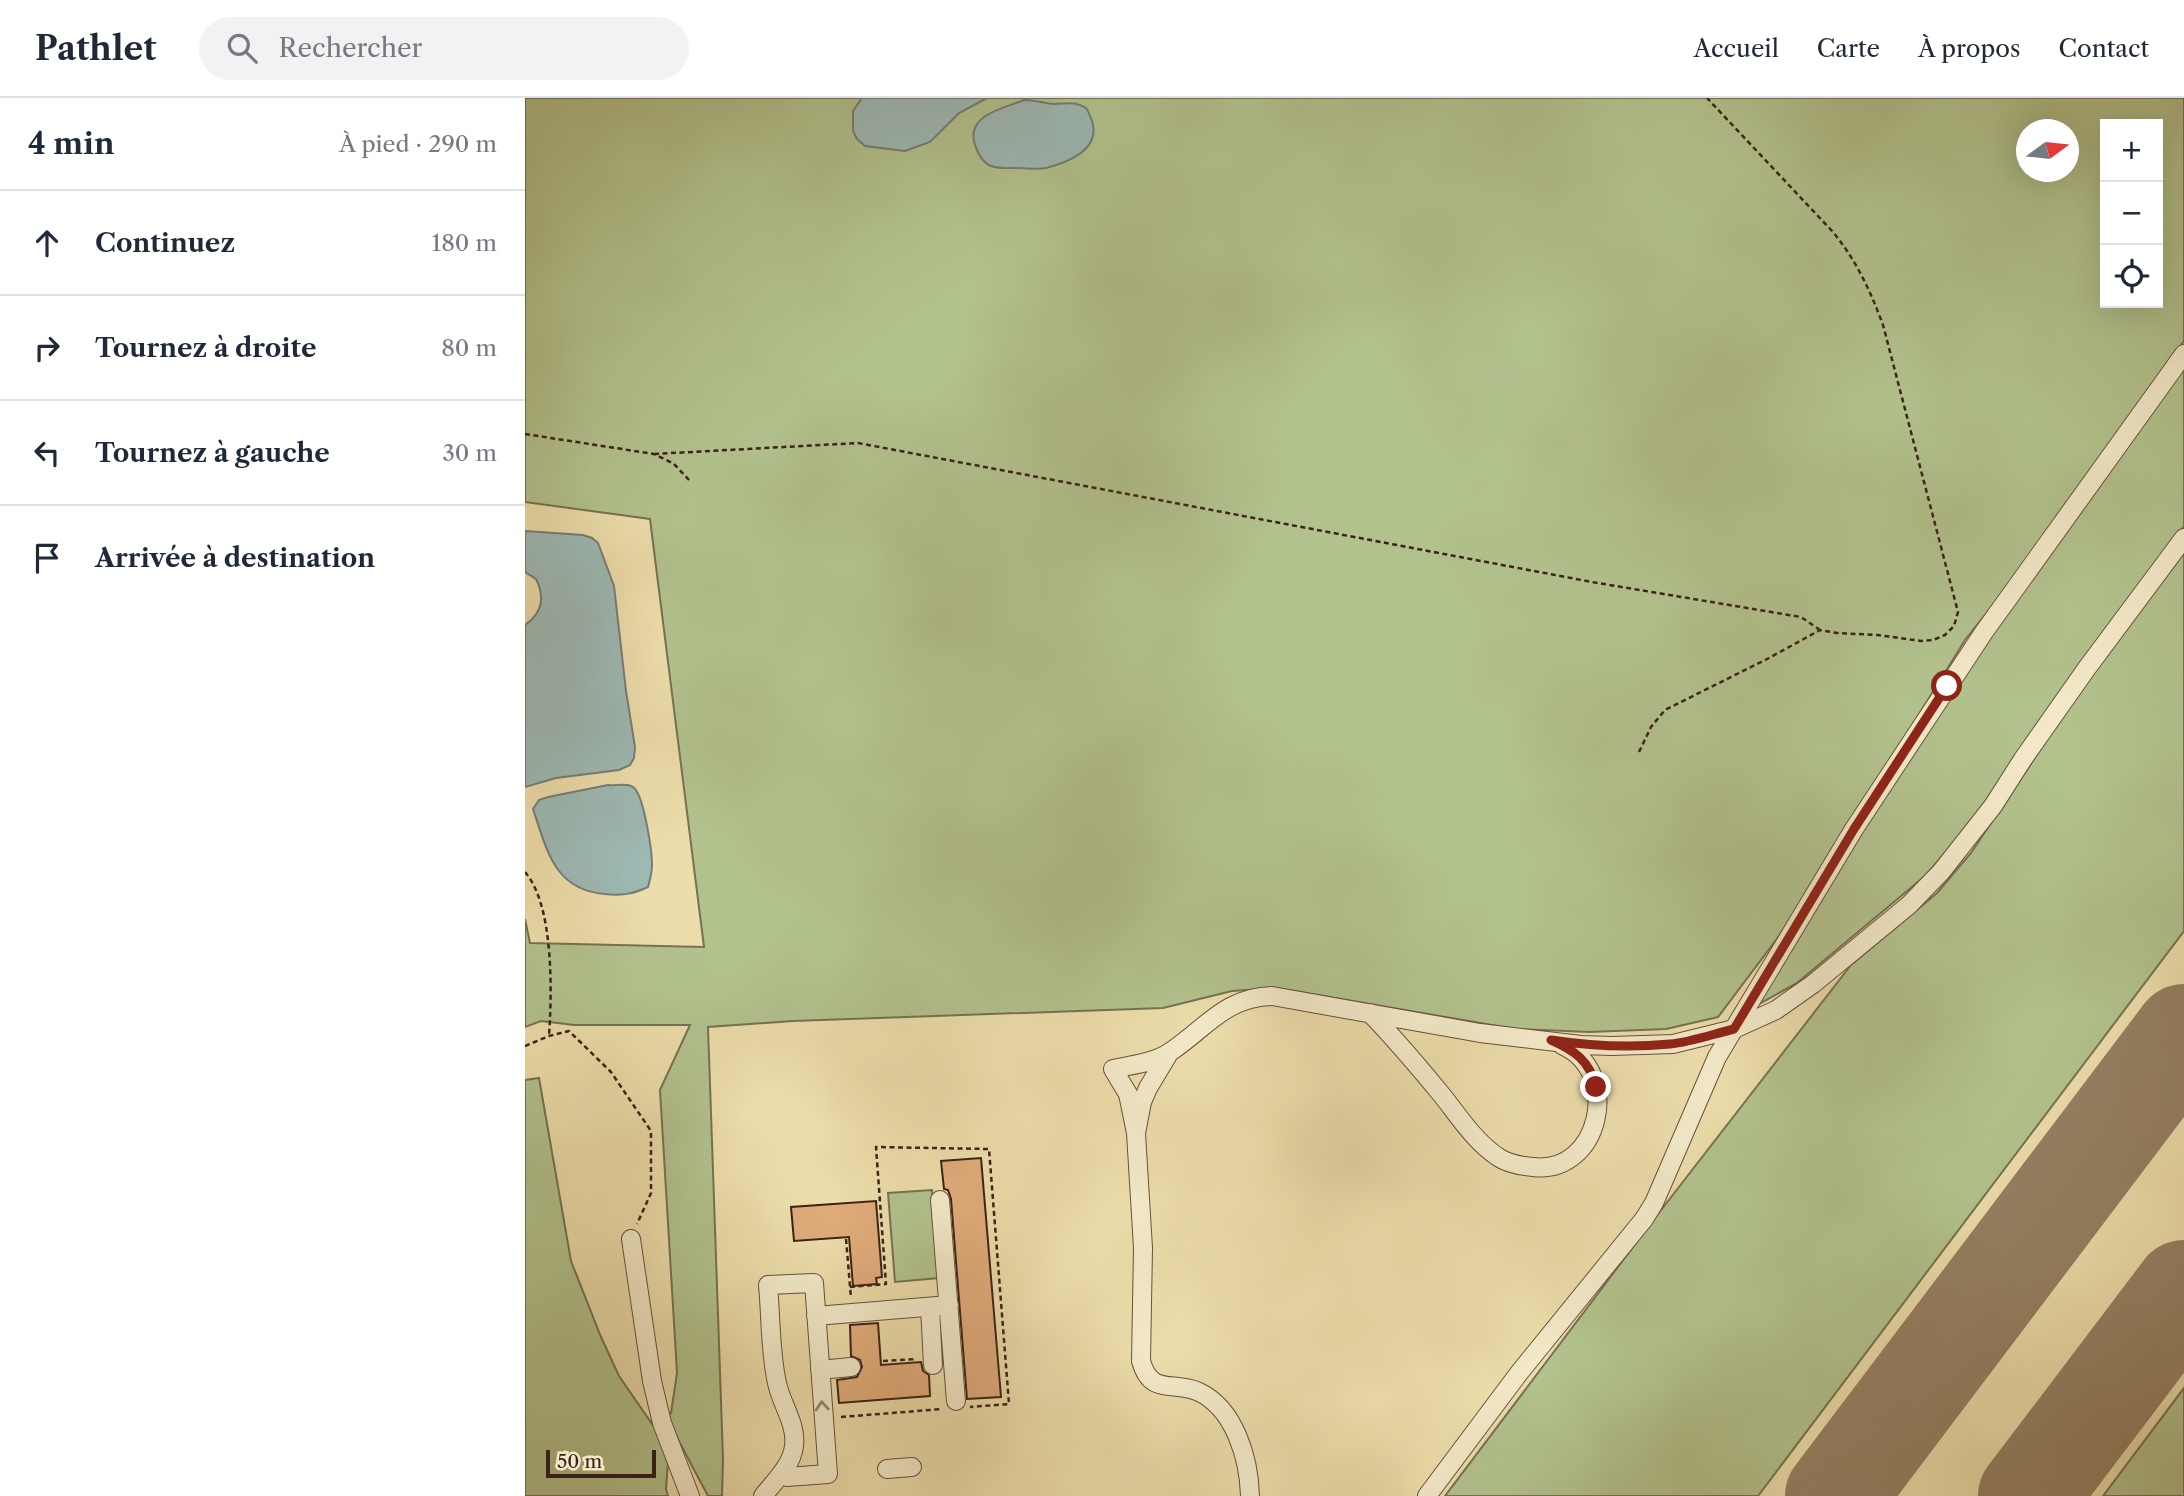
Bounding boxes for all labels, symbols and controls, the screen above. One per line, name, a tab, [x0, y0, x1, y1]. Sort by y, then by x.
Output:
search box	[199, 17, 689, 80]
text: Pathlet	[35, 28, 157, 69]
icon: search	[223, 29, 261, 67]
text: Rechercher	[279, 32, 423, 64]
text: Accueil	[1694, 34, 1779, 63]
text: Carte	[1817, 34, 1880, 63]
text: À propos	[1918, 34, 2021, 63]
text: Contact	[2059, 34, 2149, 63]
north arrow	[2016, 119, 2079, 182]
map controls	[2100, 119, 2163, 308]
button: +	[2100, 119, 2163, 182]
text: 4 min	[28, 125, 114, 162]
text: À pied · 290 m	[339, 130, 497, 158]
button: −	[2100, 182, 2163, 245]
icon: ahead	[28, 224, 66, 262]
text: Continuez	[95, 227, 235, 259]
text: 180 m	[432, 229, 497, 257]
button: locate	[2100, 245, 2163, 308]
icon: right	[28, 329, 66, 367]
text: Tournez à droite	[95, 332, 317, 364]
text: 80 m	[441, 334, 497, 362]
icon: left	[28, 434, 66, 472]
text: Tournez à gauche	[95, 437, 330, 469]
text: 30 m	[442, 439, 497, 467]
icon: arrive	[28, 539, 66, 577]
text: Arrivée à destination	[95, 542, 375, 574]
route start	[1931, 670, 1962, 701]
route end	[1580, 1071, 1611, 1102]
one-way arrow	[815, 1401, 830, 1412]
scale bar	[546, 1447, 656, 1479]
text: 50 m	[557, 1450, 602, 1473]

